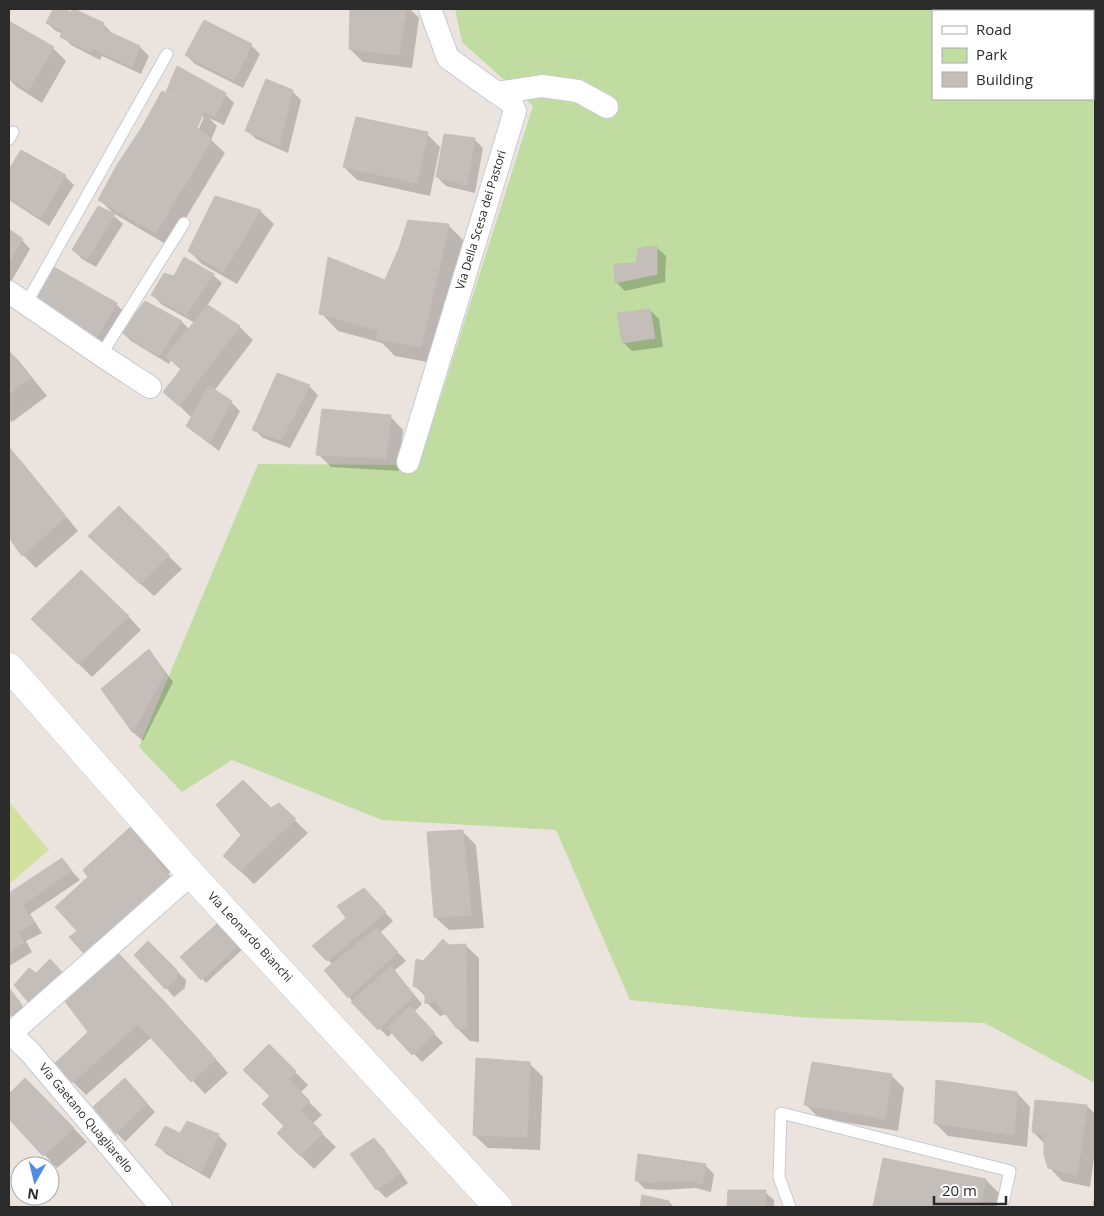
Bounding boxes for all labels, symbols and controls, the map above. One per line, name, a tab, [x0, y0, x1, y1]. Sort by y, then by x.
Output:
legend	[932, 10, 1094, 100]
text: Road	[976, 19, 1012, 39]
text: Park	[976, 44, 1007, 64]
text: Building	[976, 69, 1033, 89]
street label: Via Della Scesa dei Pastori	[451, 148, 510, 292]
street label: Via Leonardo Bianchi	[204, 888, 297, 986]
street label: Via Gaetano Quagliarello	[35, 1059, 137, 1176]
north arrow	[10, 1156, 60, 1206]
scale bar	[934, 1174, 1006, 1206]
text: 20 m	[942, 1180, 977, 1200]
text: N	[26, 1184, 40, 1205]

